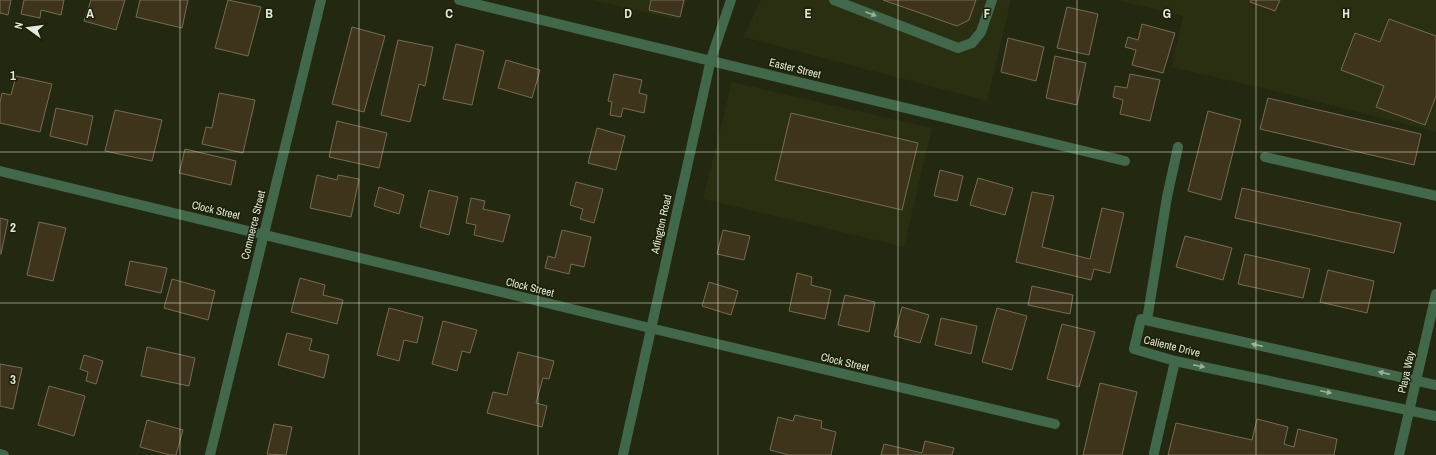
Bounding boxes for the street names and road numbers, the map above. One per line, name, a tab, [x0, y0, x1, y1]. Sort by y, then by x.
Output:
street label: Easter Street	[768, 55, 823, 81]
street label: Commerce Street	[238, 189, 268, 261]
street label: Arlington Road	[647, 193, 675, 256]
street label: Clock Street	[190, 198, 242, 222]
street label: Clock Street	[504, 274, 556, 300]
street label: Caliente Drive	[1142, 332, 1202, 360]
street label: Playa Way	[1394, 349, 1418, 394]
street label: Clock Street	[819, 350, 871, 374]

